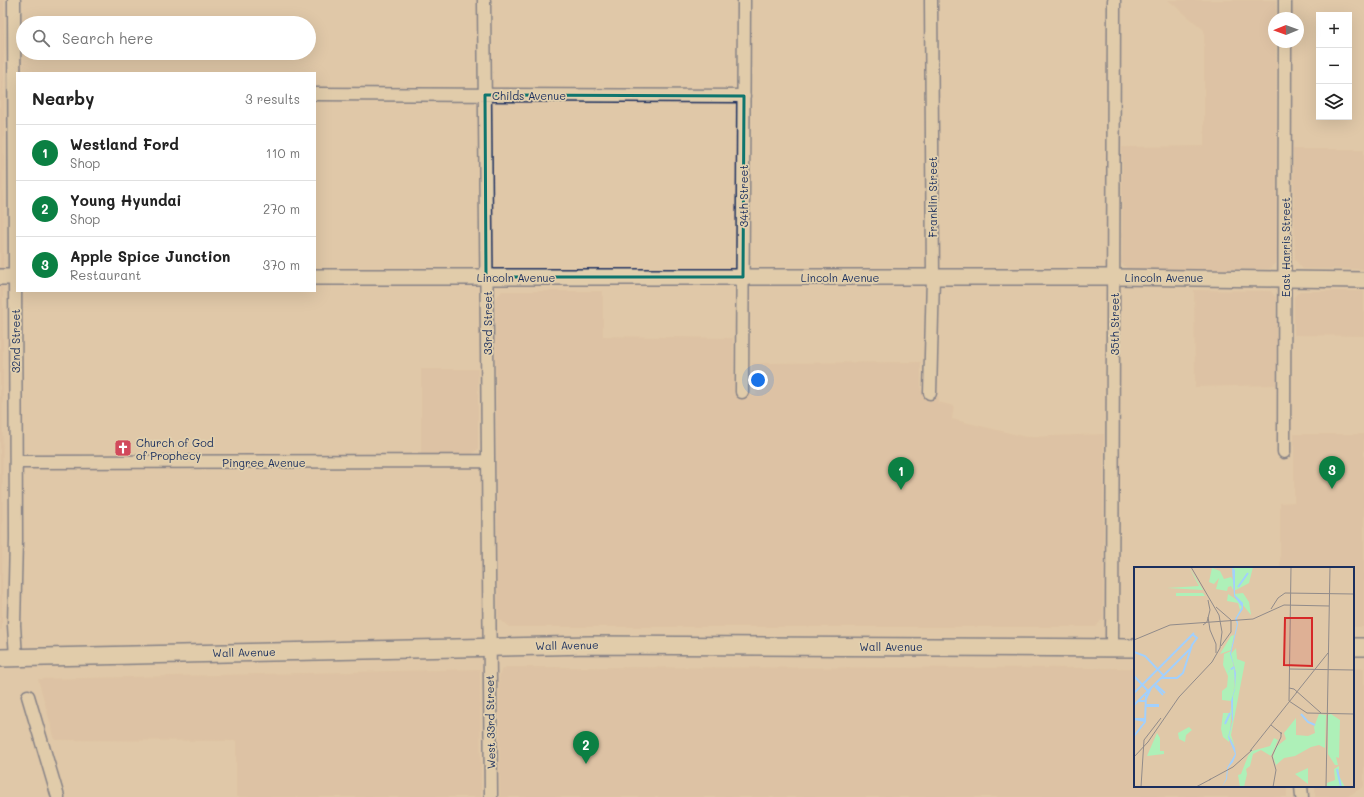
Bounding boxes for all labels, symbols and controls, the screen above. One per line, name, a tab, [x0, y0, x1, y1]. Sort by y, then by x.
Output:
north arrow	[1268, 12, 1304, 48]
map controls	[1316, 12, 1352, 120]
button: +	[1316, 12, 1352, 48]
search box	[16, 16, 316, 60]
icon: search	[30, 27, 52, 49]
text: Search here	[62, 28, 153, 48]
button: −	[1316, 48, 1352, 84]
button: layers	[1316, 84, 1352, 120]
text: Nearby	[32, 87, 94, 109]
street label: Childs Avenue	[492, 88, 566, 103]
text: 3 results	[245, 90, 300, 107]
text: Westland Ford	[70, 134, 179, 154]
text: 1	[42, 144, 48, 161]
text: 110 m	[266, 144, 300, 161]
text: Shop	[70, 154, 100, 171]
street label: Franklin Street	[925, 156, 940, 238]
street label: 34th Street	[736, 165, 751, 227]
text: Young Hyundai	[70, 190, 182, 210]
street label: East Harris Street	[1278, 197, 1293, 297]
text: 2	[41, 200, 49, 217]
text: 270 m	[263, 200, 300, 217]
text: Shop	[70, 210, 100, 227]
text: Apple Spice Junction	[70, 246, 230, 266]
text: 3	[41, 256, 49, 273]
text: 370 m	[263, 256, 300, 273]
text: Restaurant	[70, 266, 141, 283]
street label: Lincoln Avenue	[477, 270, 556, 285]
street label: Lincoln Avenue	[801, 270, 880, 285]
street label: Lincoln Avenue	[1125, 270, 1204, 285]
street label: 33rd Street	[480, 291, 495, 355]
street label: 35th Street	[1107, 293, 1122, 355]
street label: 32nd Street	[8, 309, 23, 373]
your location	[748, 370, 768, 390]
place label: Church of God of Prophecy	[136, 435, 214, 463]
church icon: Church of God of Prophecy	[113, 438, 133, 458]
street label: Pingree Avenue	[222, 455, 306, 470]
pin: 3	[1319, 456, 1345, 489]
pin: 1	[888, 457, 914, 490]
inset map	[1134, 567, 1354, 787]
street label: Wall Avenue	[535, 637, 599, 653]
street label: Wall Avenue	[859, 639, 923, 654]
street label: Wall Avenue	[212, 644, 276, 660]
street label: West 33rd Street	[482, 675, 498, 769]
pin: 2	[573, 731, 599, 764]

